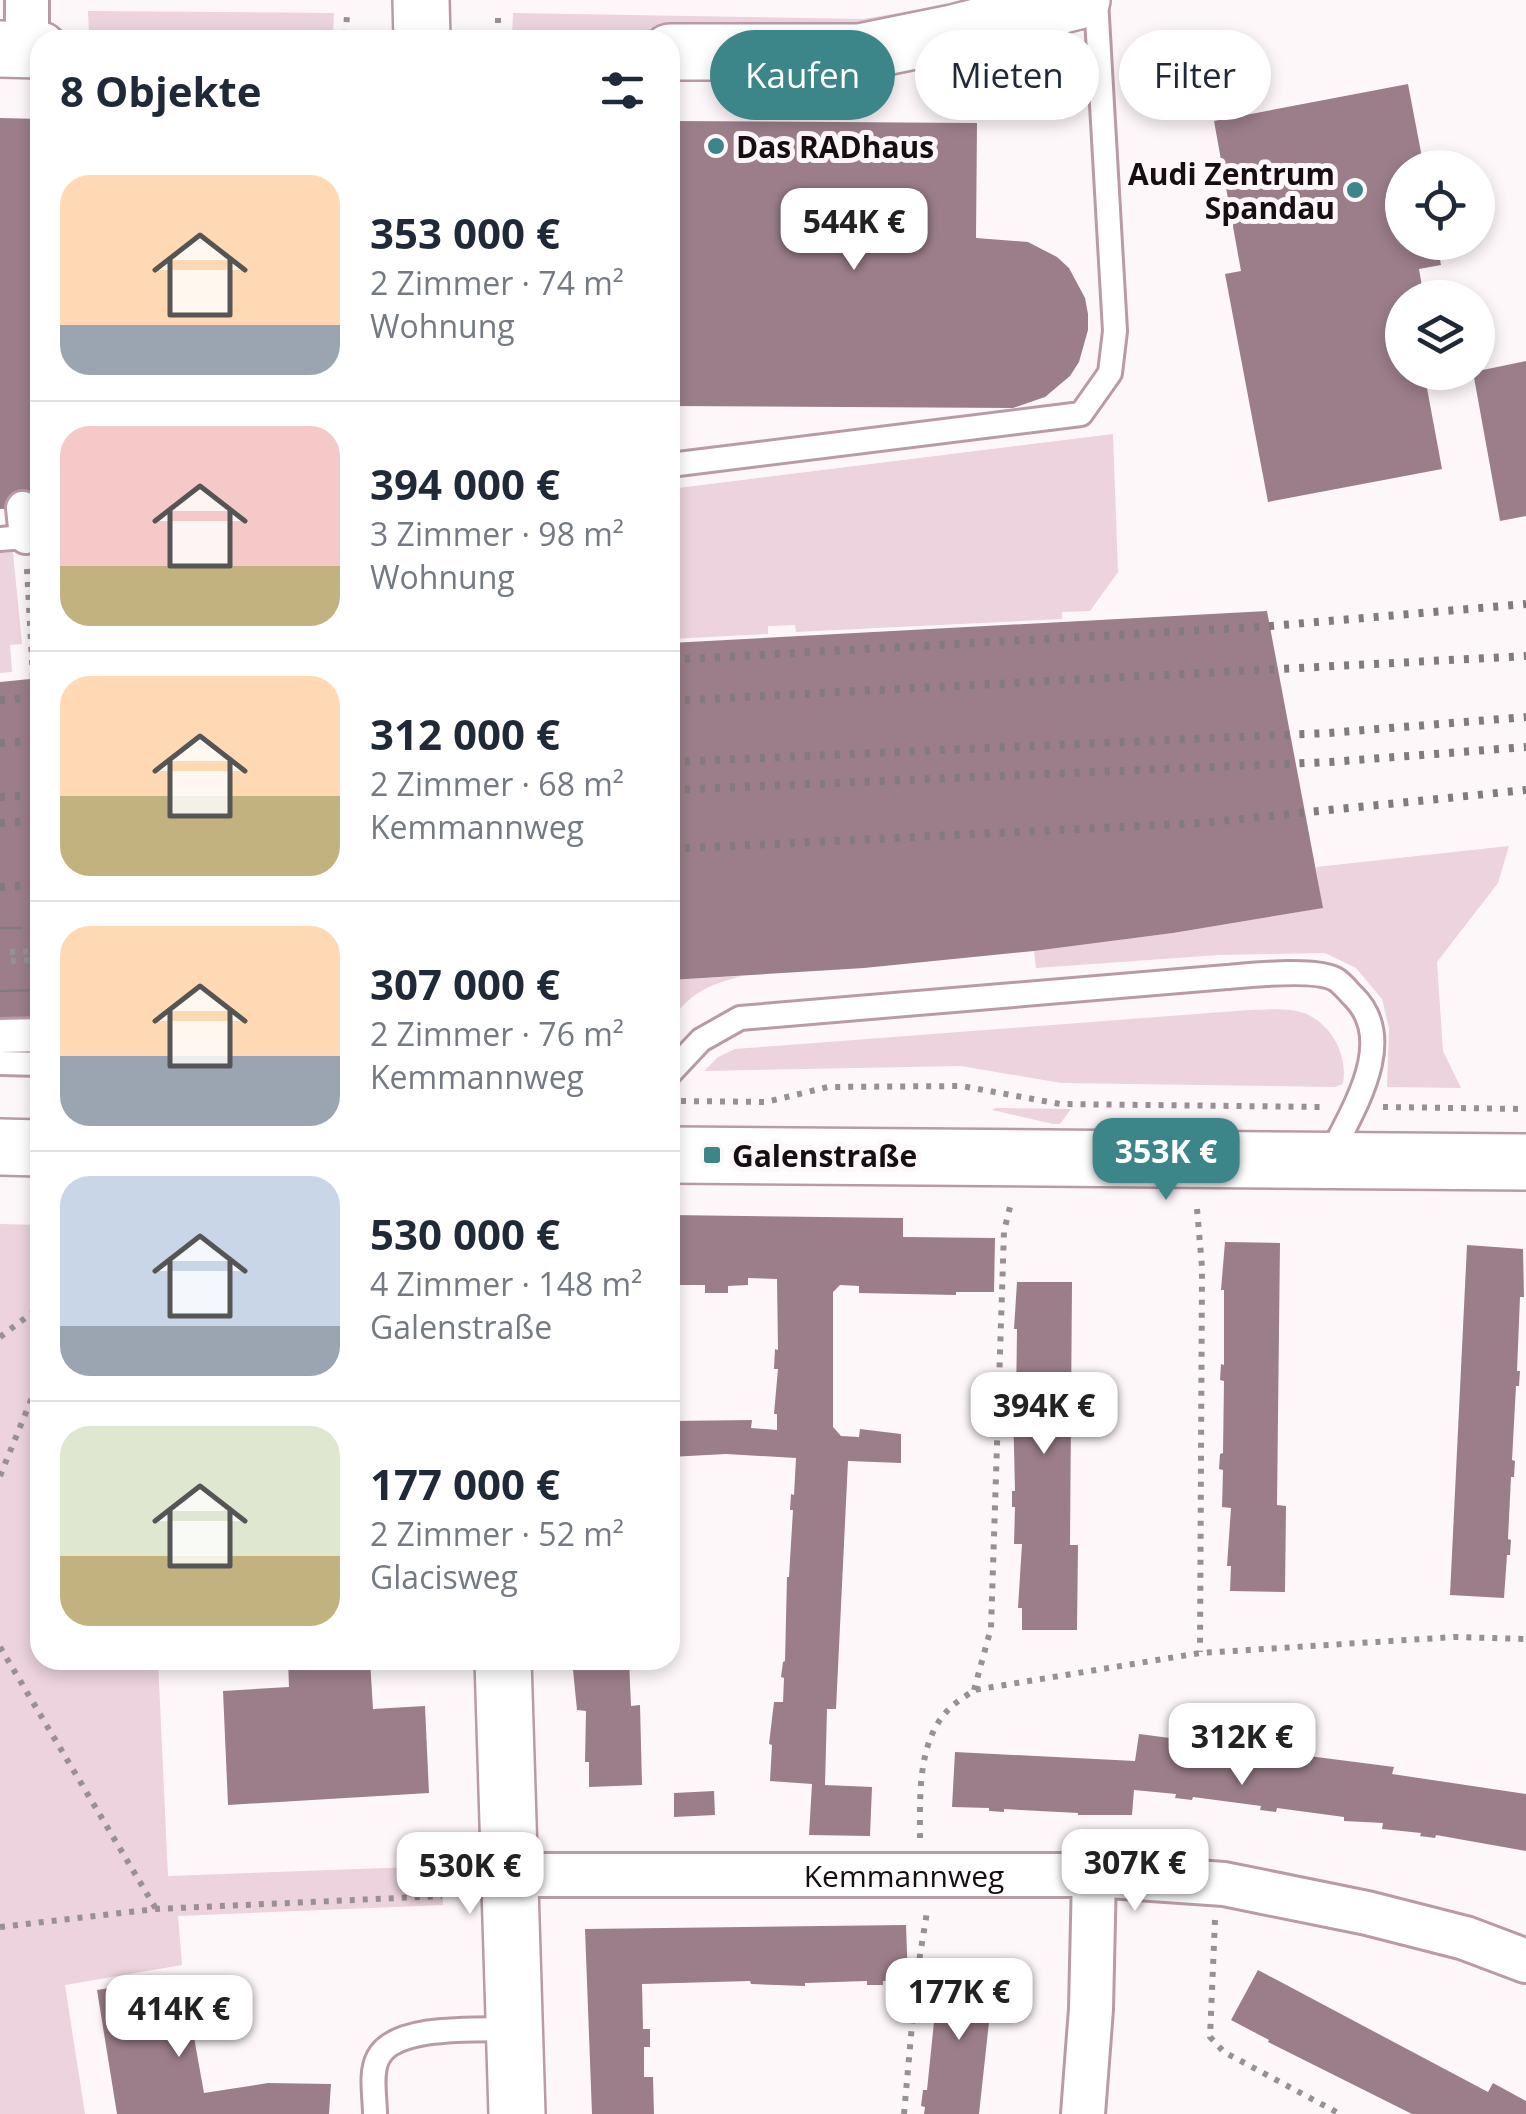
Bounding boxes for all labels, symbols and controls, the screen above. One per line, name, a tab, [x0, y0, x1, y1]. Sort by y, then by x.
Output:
chip: Kaufen	[710, 30, 895, 120]
chip: Mieten	[915, 30, 1099, 120]
chip: Filter	[1119, 30, 1271, 120]
text: 8 Objekte	[60, 62, 262, 119]
icon: filters	[595, 63, 650, 118]
place label: Das RADhaus	[736, 126, 934, 167]
marker: Das RADhaus	[705, 135, 727, 157]
map controls	[1385, 150, 1495, 390]
button: locate	[1385, 150, 1495, 260]
place label: Audi Zentrum Spandau	[1128, 153, 1335, 228]
marker: Audi Zentrum Spandau	[1344, 179, 1366, 201]
pin: 544K €	[773, 188, 935, 273]
text: 544K €	[803, 199, 905, 242]
text: 353 000 €	[370, 204, 560, 261]
icon: home	[140, 215, 260, 335]
text: 2 Zimmer · 74 m²	[370, 261, 624, 304]
button: layers	[1385, 280, 1495, 390]
text: Wohnung	[370, 304, 515, 347]
text: 394 000 €	[370, 455, 560, 512]
icon: home	[140, 466, 260, 586]
text: 3 Zimmer · 98 m²	[370, 512, 624, 555]
text: Wohnung	[370, 555, 515, 598]
text: 312 000 €	[370, 705, 560, 762]
icon: home	[140, 716, 260, 836]
text: 2 Zimmer · 68 m²	[370, 762, 624, 805]
text: Kemmannweg	[370, 805, 584, 848]
text: 307 000 €	[370, 955, 560, 1012]
icon: home	[140, 966, 260, 1086]
text: 2 Zimmer · 76 m²	[370, 1012, 624, 1055]
text: Kemmannweg	[370, 1055, 584, 1098]
pin: 353K €	[1085, 1118, 1247, 1203]
text: 353K €	[1115, 1129, 1217, 1172]
place label: Galenstraße	[732, 1135, 917, 1176]
marker: Galenstraße	[701, 1144, 723, 1166]
text: 530 000 €	[370, 1205, 560, 1262]
icon: home	[140, 1216, 260, 1336]
text: 4 Zimmer · 148 m²	[370, 1262, 642, 1305]
text: Galenstraße	[370, 1305, 552, 1348]
pin: 394K €	[963, 1372, 1125, 1457]
text: 394K €	[993, 1383, 1095, 1426]
text: 177 000 €	[370, 1455, 560, 1512]
icon: home	[140, 1466, 260, 1586]
text: 2 Zimmer · 52 m²	[370, 1512, 624, 1555]
text: Glacisweg	[370, 1555, 518, 1598]
pin: 312K €	[1161, 1703, 1323, 1788]
text: 312K €	[1191, 1714, 1293, 1757]
pin: 307K €	[1054, 1829, 1216, 1914]
pin: 530K €	[389, 1832, 551, 1917]
text: 307K €	[1084, 1840, 1186, 1883]
text: 530K €	[419, 1843, 521, 1886]
street label: Kemmannweg	[804, 1855, 1004, 1896]
pin: 177K €	[878, 1958, 1040, 2043]
text: 177K €	[908, 1969, 1010, 2012]
pin: 414K €	[98, 1975, 260, 2060]
text: 414K €	[128, 1986, 230, 2029]

